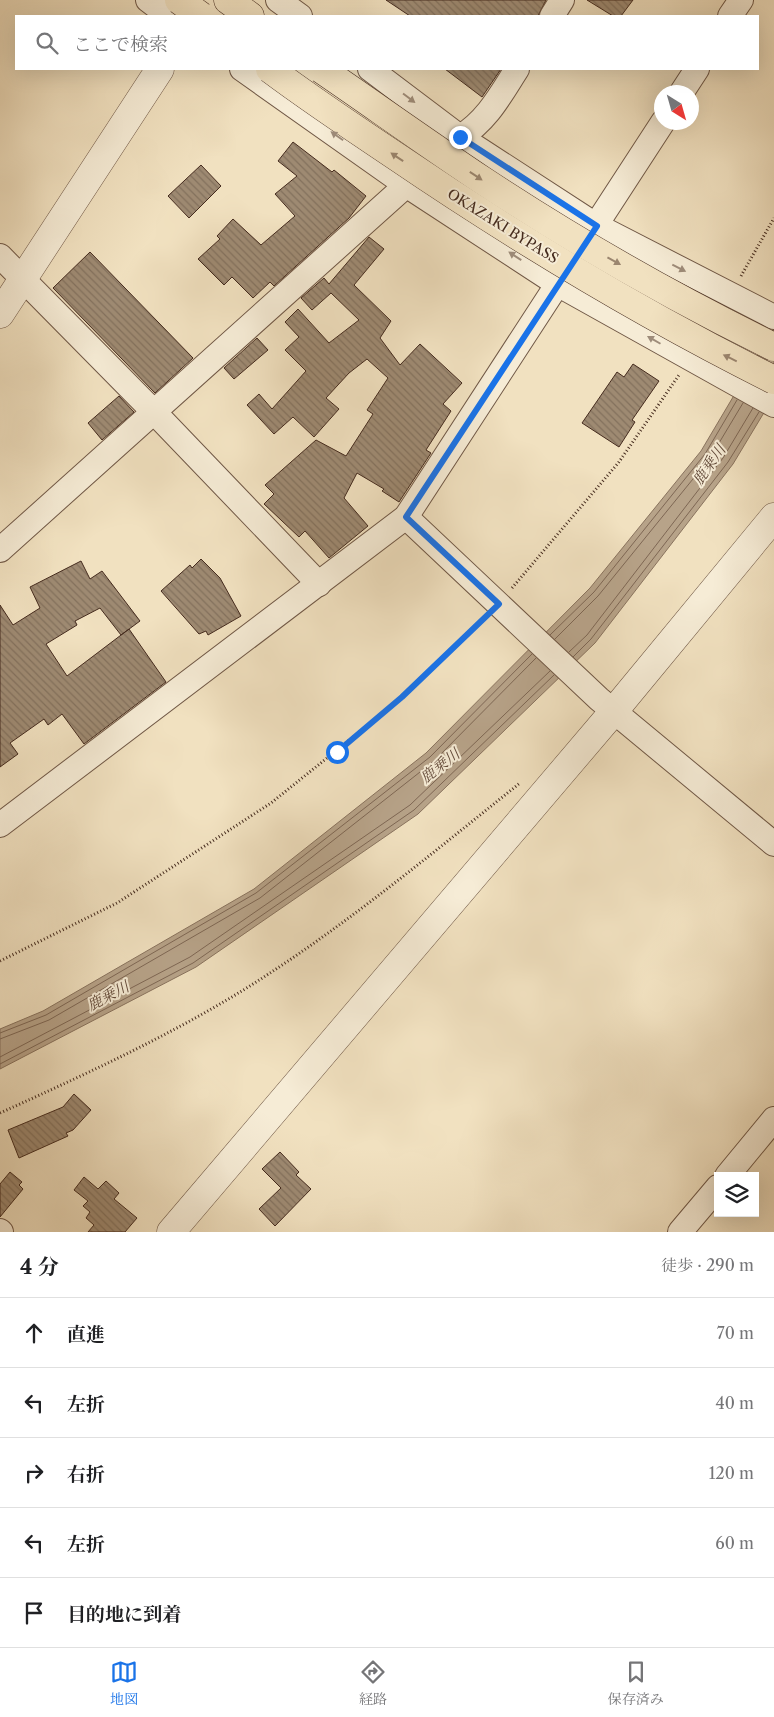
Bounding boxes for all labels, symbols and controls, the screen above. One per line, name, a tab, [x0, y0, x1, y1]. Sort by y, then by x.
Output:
search box	[15, 15, 759, 70]
icon: search	[33, 29, 61, 57]
text: ここで検索	[73, 33, 168, 56]
north arrow	[654, 85, 699, 130]
one-way arrow	[402, 93, 416, 103]
route end	[449, 126, 472, 149]
one-way arrow	[330, 131, 343, 141]
one-way arrow	[390, 152, 403, 162]
one-way arrow	[469, 171, 483, 181]
street label: OKAZAKI BYPASS	[444, 185, 562, 267]
one-way arrow	[508, 252, 521, 261]
one-way arrow	[608, 257, 621, 266]
one-way arrow	[672, 264, 686, 272]
one-way arrow	[648, 335, 661, 344]
one-way arrow	[723, 354, 738, 362]
water label: 鹿乗川	[688, 439, 730, 489]
route start	[326, 741, 349, 764]
water label: 鹿乗川	[416, 743, 465, 787]
water label: 鹿乗川	[83, 976, 134, 1015]
map controls	[714, 1172, 759, 1217]
button: layers	[714, 1172, 759, 1217]
text: 4 分	[20, 1254, 59, 1279]
text: 徒歩 · 290 m	[661, 1255, 754, 1275]
icon: ahead	[20, 1319, 48, 1347]
text: 直進	[67, 1323, 105, 1346]
text: 70 m	[717, 1323, 754, 1343]
icon: left	[20, 1389, 48, 1417]
text: 左折	[67, 1393, 105, 1416]
text: 40 m	[715, 1393, 754, 1413]
icon: right	[20, 1459, 48, 1487]
text: 右折	[67, 1463, 105, 1486]
text: 120 m	[709, 1463, 754, 1483]
icon: left	[20, 1529, 48, 1557]
text: 左折	[67, 1533, 105, 1556]
text: 60 m	[715, 1533, 754, 1553]
icon: arrive	[20, 1599, 48, 1627]
text: 目的地に到着	[67, 1603, 181, 1626]
tab: 地図	[110, 1658, 138, 1708]
tab: 経路	[359, 1658, 387, 1708]
tab: 保存済み	[608, 1658, 664, 1708]

